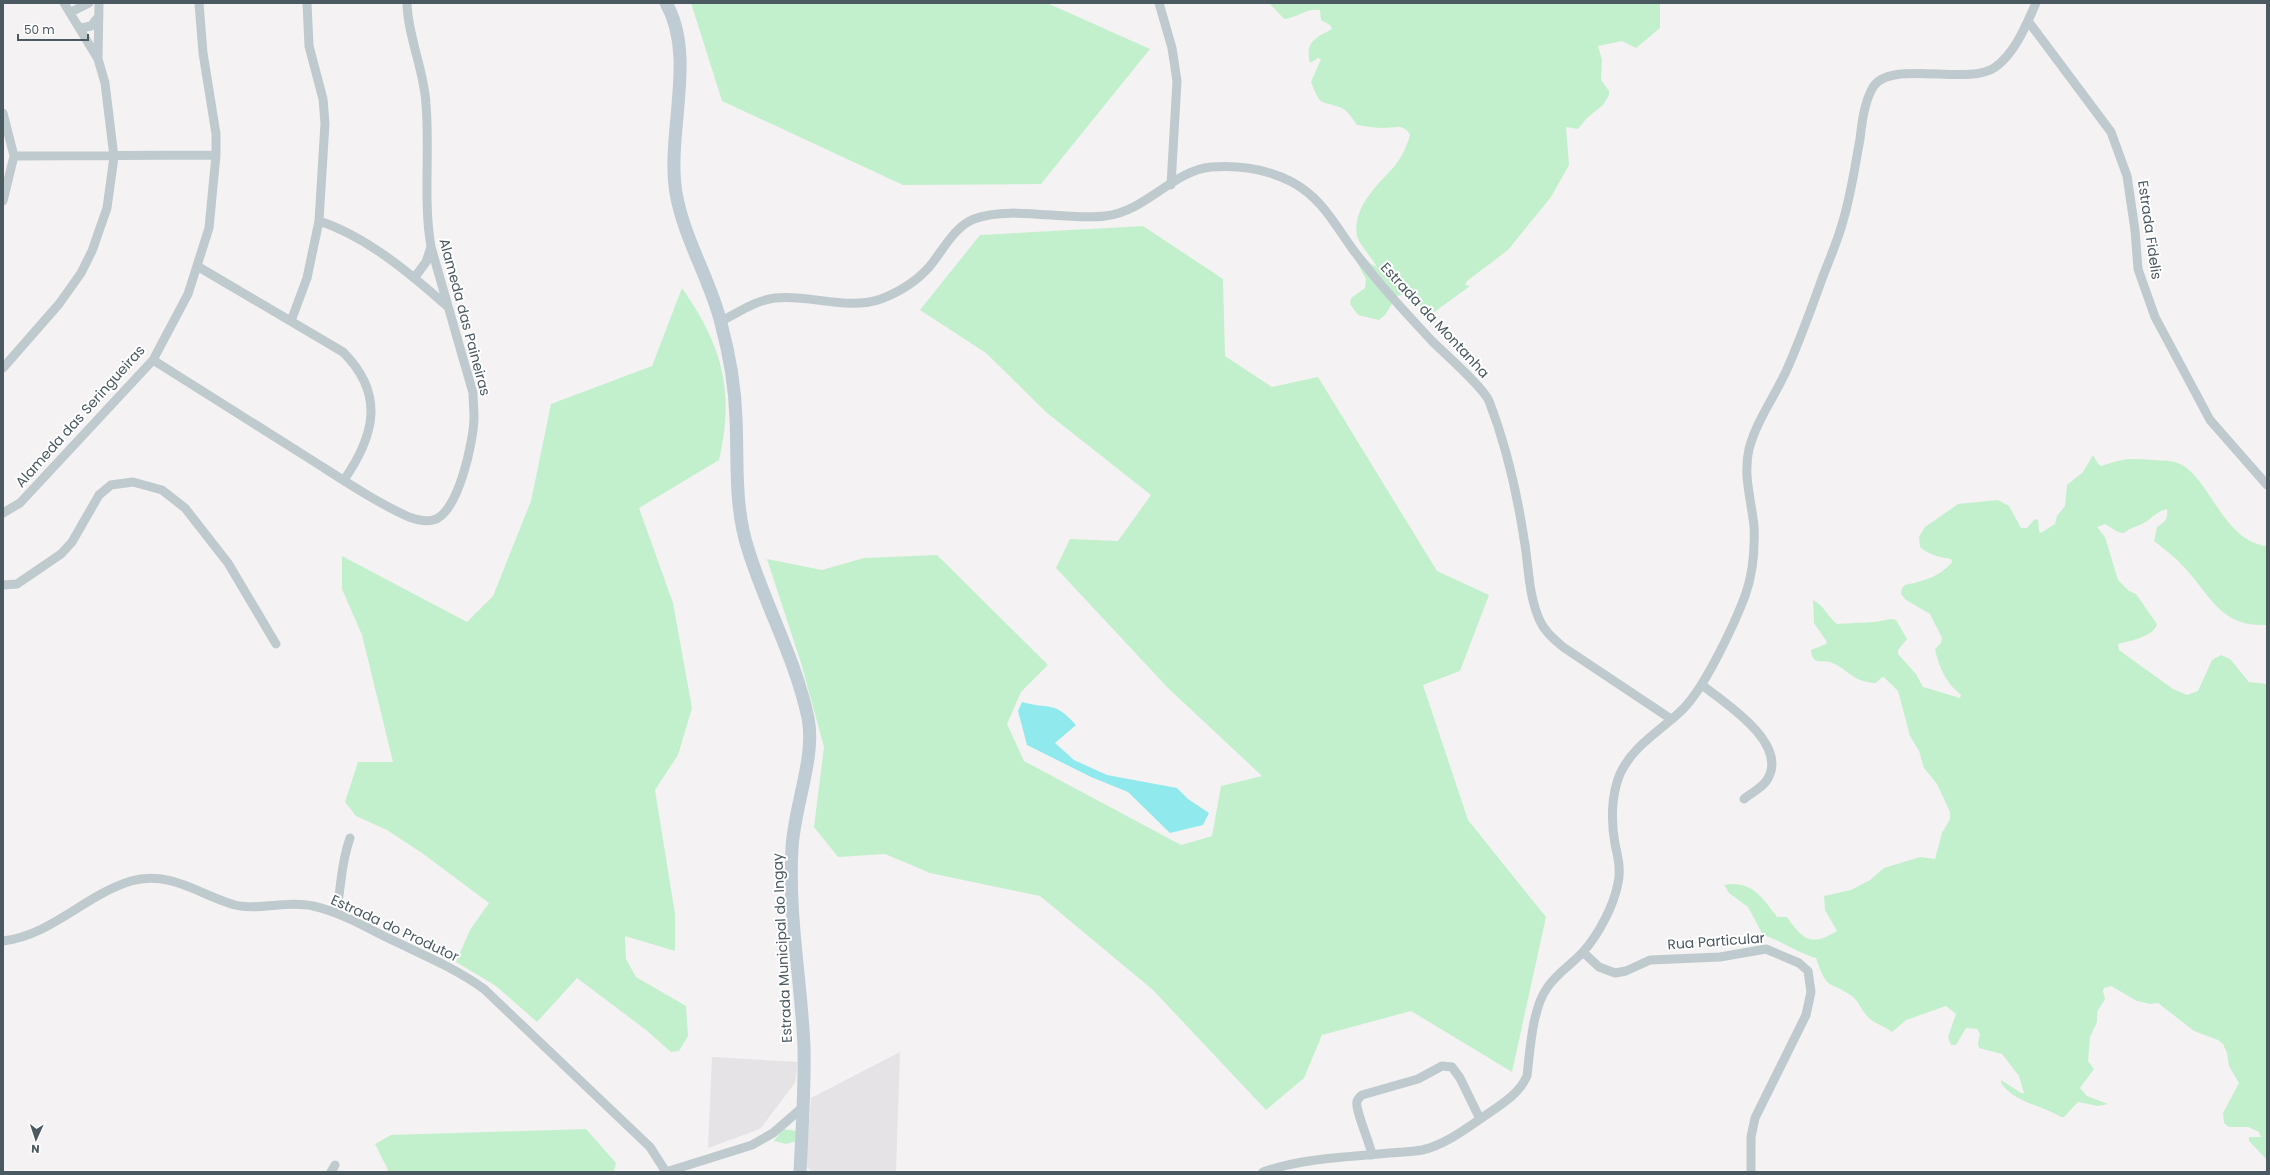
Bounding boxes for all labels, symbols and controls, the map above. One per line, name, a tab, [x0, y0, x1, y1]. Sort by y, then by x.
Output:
scale bar	[18, 16, 88, 42]
text: 50 m	[24, 21, 55, 38]
street label: Estrada Fidelis	[2133, 179, 2167, 281]
street label: Alameda das Paineiras	[434, 236, 496, 398]
street label: Estrada da Montanha	[1376, 258, 1494, 382]
street label: Alameda das Seringueiras	[11, 341, 149, 491]
street label: Estrada Municipal do Ingay	[767, 853, 797, 1043]
street label: Estrada do Produtor	[328, 890, 462, 966]
street label: Rua Particular	[1667, 928, 1765, 954]
north arrow	[16, 1119, 56, 1159]
text: N	[31, 1141, 40, 1157]

